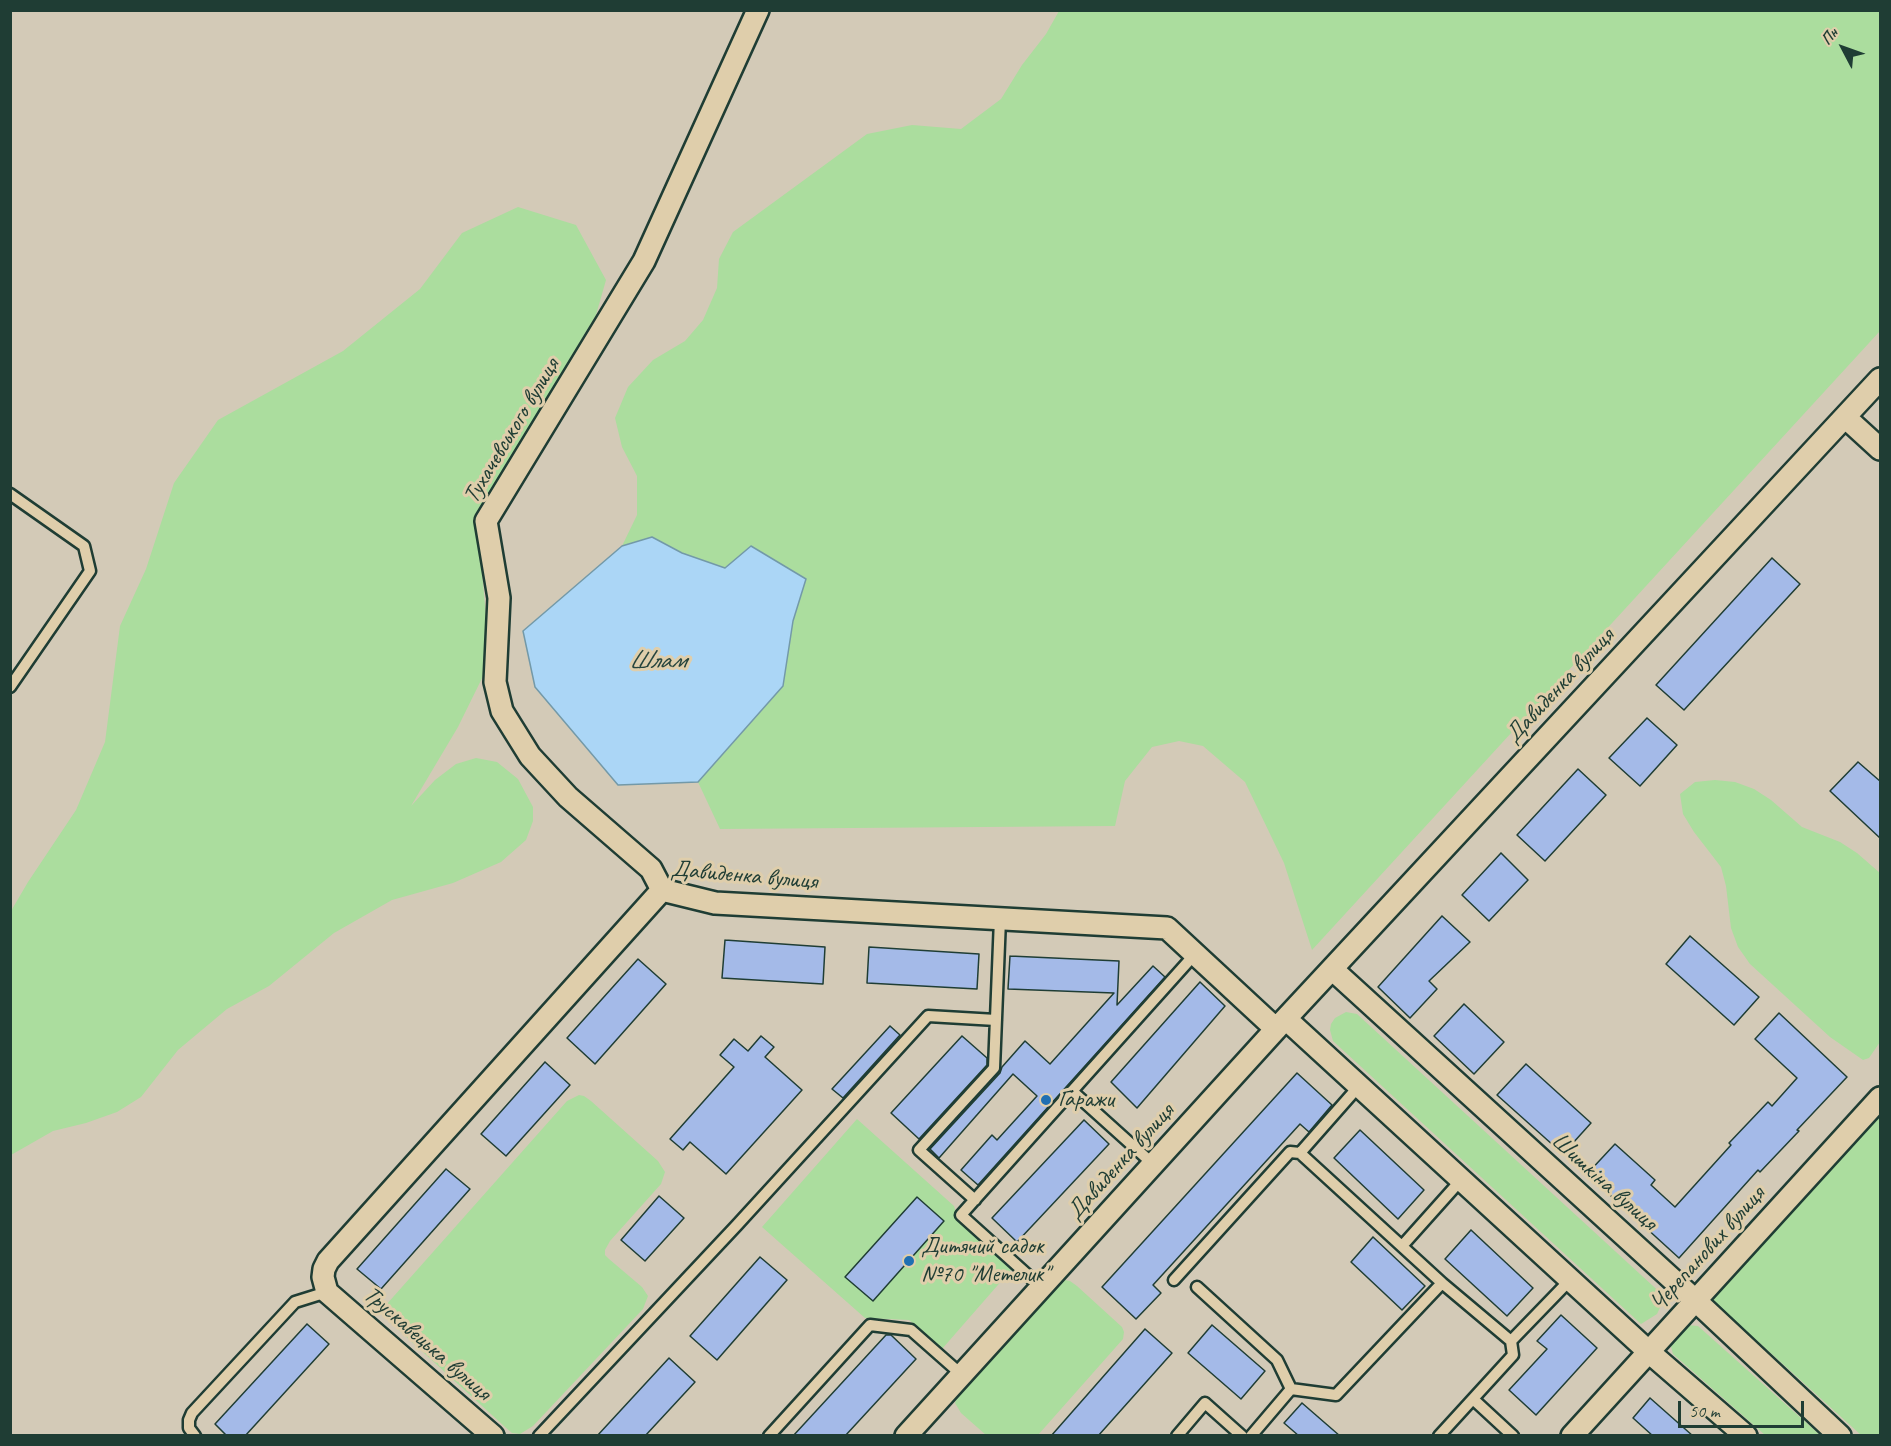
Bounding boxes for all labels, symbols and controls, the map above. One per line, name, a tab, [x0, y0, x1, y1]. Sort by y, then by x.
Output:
north arrow	[1813, 18, 1873, 78]
text: Пн	[1816, 23, 1842, 49]
street label: Тухачевського вулиця	[457, 353, 567, 509]
street label: Давиденка вулиця	[1499, 622, 1621, 750]
water label: Шлам	[629, 645, 685, 677]
street label: Давиденка вулиця	[669, 855, 819, 897]
place label: Гаражи	[1058, 1086, 1114, 1114]
marker: Гаражи	[1039, 1093, 1053, 1107]
street label: Давиденка вулиця	[1061, 1098, 1181, 1226]
street label: Шишкiна вулиця	[1545, 1127, 1663, 1237]
street label: Черепанових вулиця	[1644, 1181, 1772, 1317]
place label: Дитячий садок №70 "Метелик"	[921, 1233, 1049, 1289]
marker: Дитячий садок №70 "Метелик"	[902, 1254, 916, 1268]
street label: Трускавецька вулиця	[357, 1281, 497, 1407]
scale bar	[1681, 1389, 1807, 1427]
text: 50 m	[1689, 1400, 1720, 1422]

